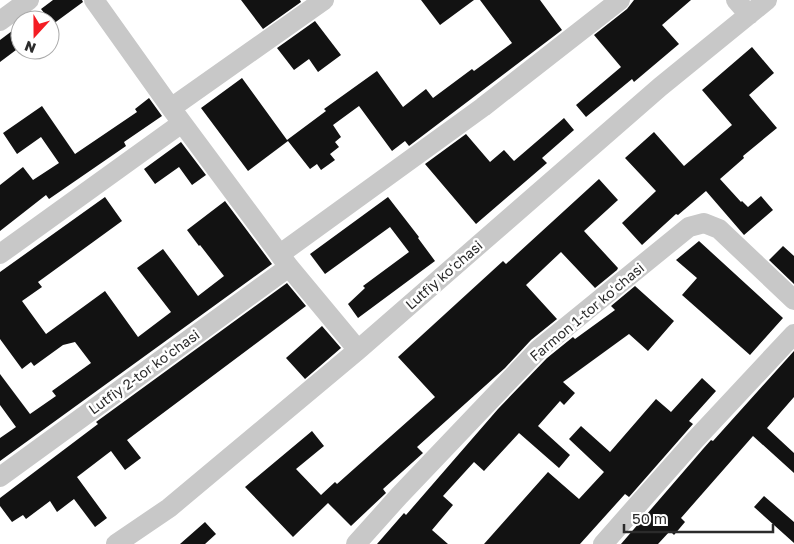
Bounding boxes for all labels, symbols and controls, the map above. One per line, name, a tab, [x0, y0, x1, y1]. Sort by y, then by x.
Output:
north arrow	[10, 10, 60, 60]
text: N	[22, 38, 38, 57]
street label: Lutfiy koʻchasi	[402, 237, 486, 313]
street label: Farmon 1-tor koʻchasi	[526, 259, 647, 364]
street label: Lutfiy 2-tor koʻchasi	[85, 326, 202, 418]
scale bar	[624, 502, 773, 534]
text: 50 m	[632, 509, 667, 527]

